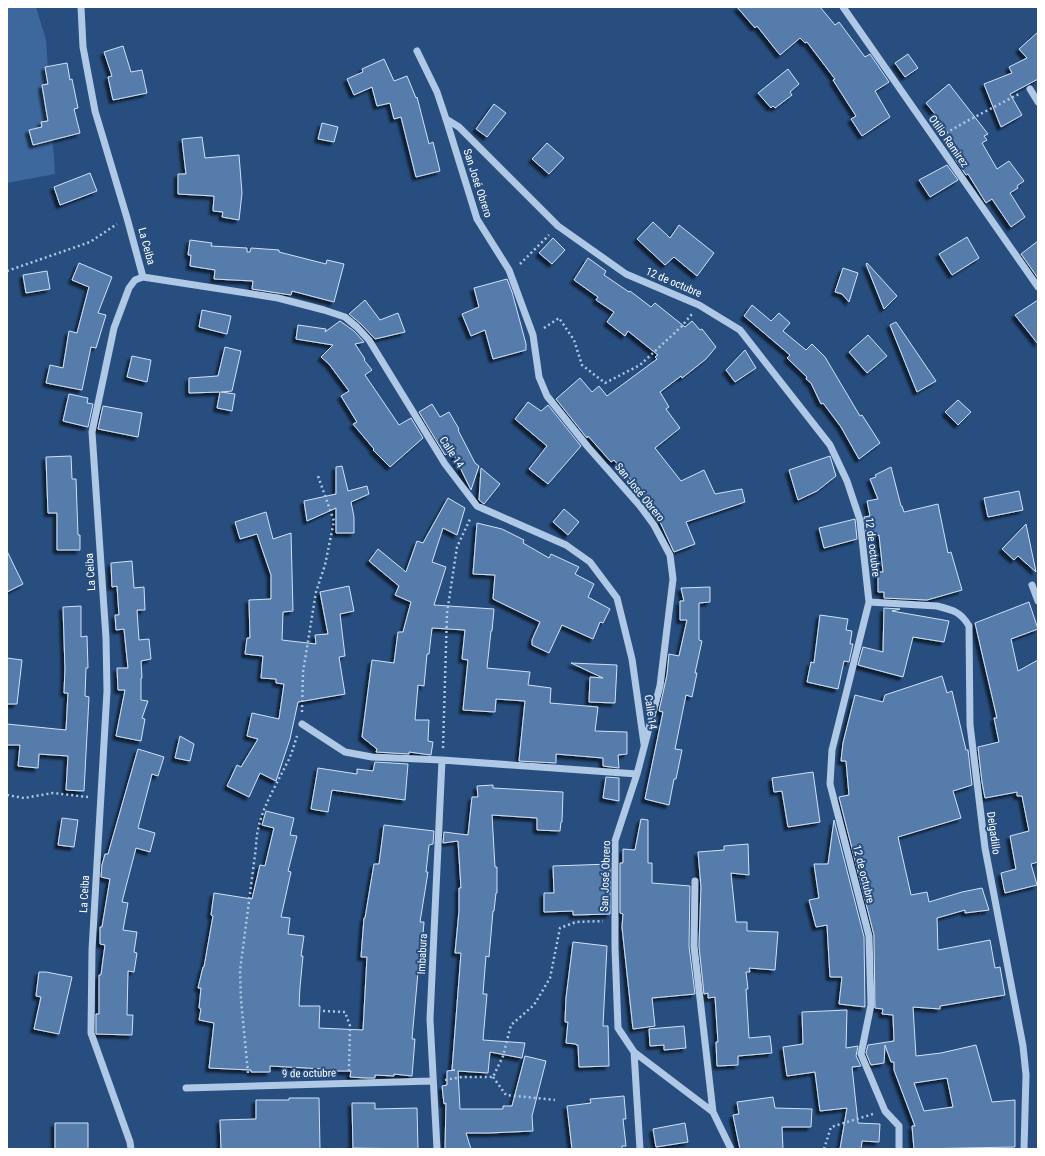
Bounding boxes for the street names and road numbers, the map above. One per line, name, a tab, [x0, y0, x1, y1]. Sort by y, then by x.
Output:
street label: Otilio Ramirez	[926, 113, 971, 170]
street label: San José Obrero	[460, 147, 495, 220]
street label: La Ceiba	[135, 226, 158, 266]
street label: 12 de octubre	[644, 265, 704, 300]
street label: Calle 14	[437, 434, 467, 471]
street label: San José Obrero	[612, 460, 667, 525]
street label: 12 de octubre	[862, 517, 883, 577]
street label: La Ceiba	[83, 553, 98, 591]
street label: Calle 14	[642, 694, 659, 731]
street label: Delgadillo	[984, 811, 1003, 856]
street label: San José Obrero	[598, 840, 613, 912]
street label: 12 de octubre	[850, 844, 877, 905]
street label: La Ceiba	[77, 875, 92, 913]
street label: Imbabura	[415, 933, 430, 975]
street label: 9 de octubre	[282, 1067, 336, 1080]

